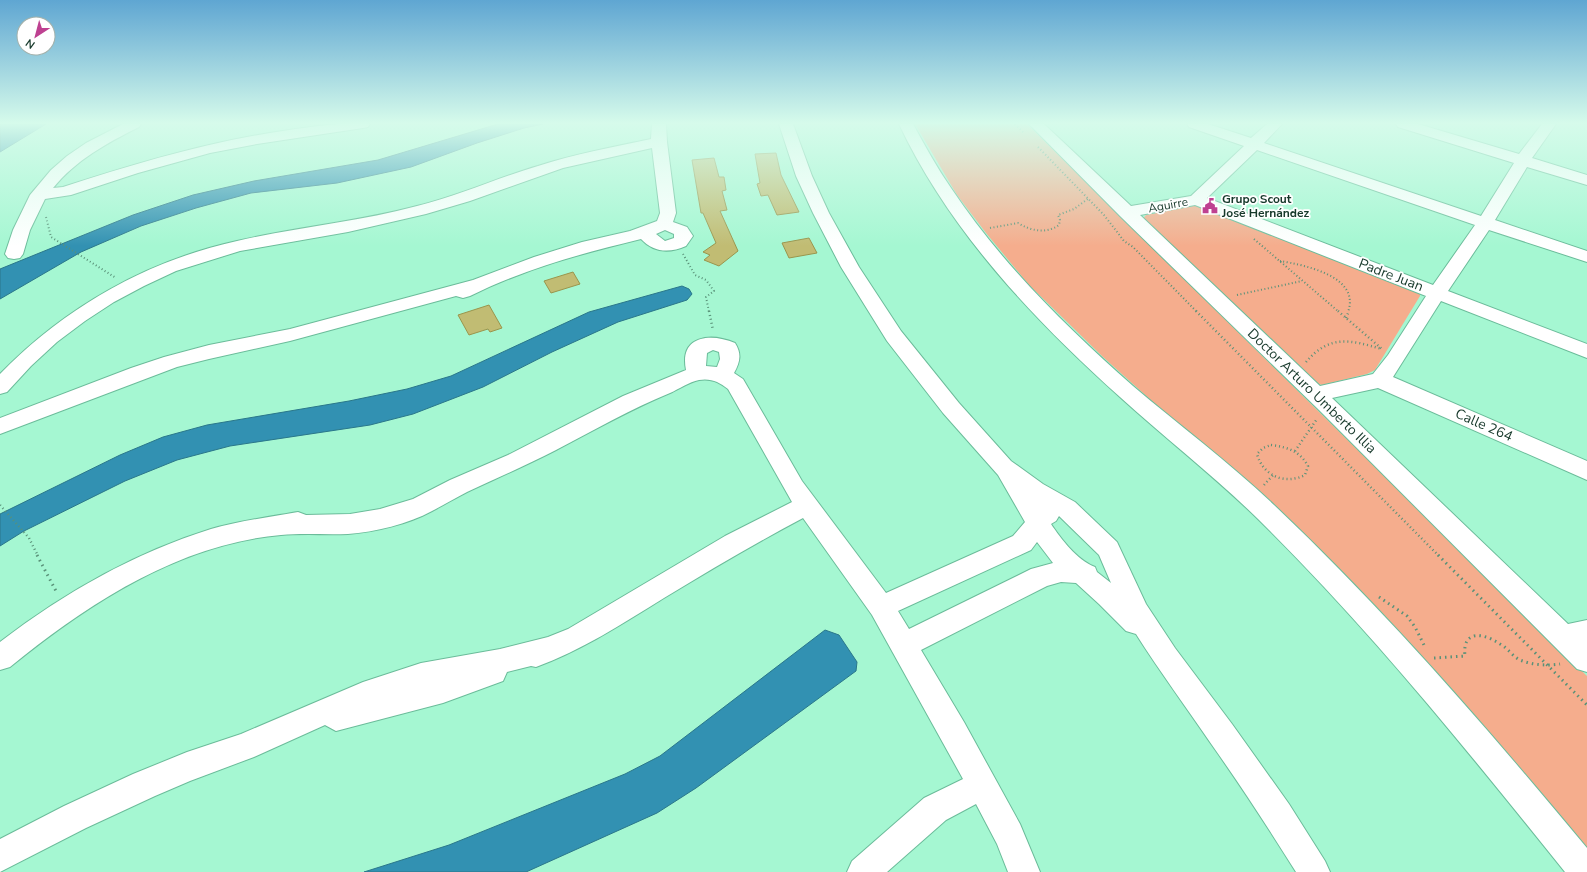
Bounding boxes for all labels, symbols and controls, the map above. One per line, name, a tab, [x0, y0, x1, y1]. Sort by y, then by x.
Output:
north arrow	[16, 16, 56, 56]
text: N	[23, 35, 38, 52]
place label: Grupo Scout José Hernández	[1221, 191, 1309, 221]
street label: Aguirre	[1147, 194, 1189, 216]
public building icon: Grupo Scout José Hernández	[1201, 197, 1219, 215]
street label: Padre Juan	[1356, 254, 1426, 296]
street label: Doctor Arturo Umberto Illia	[1243, 324, 1381, 458]
street label: Calle 264	[1452, 404, 1516, 446]

